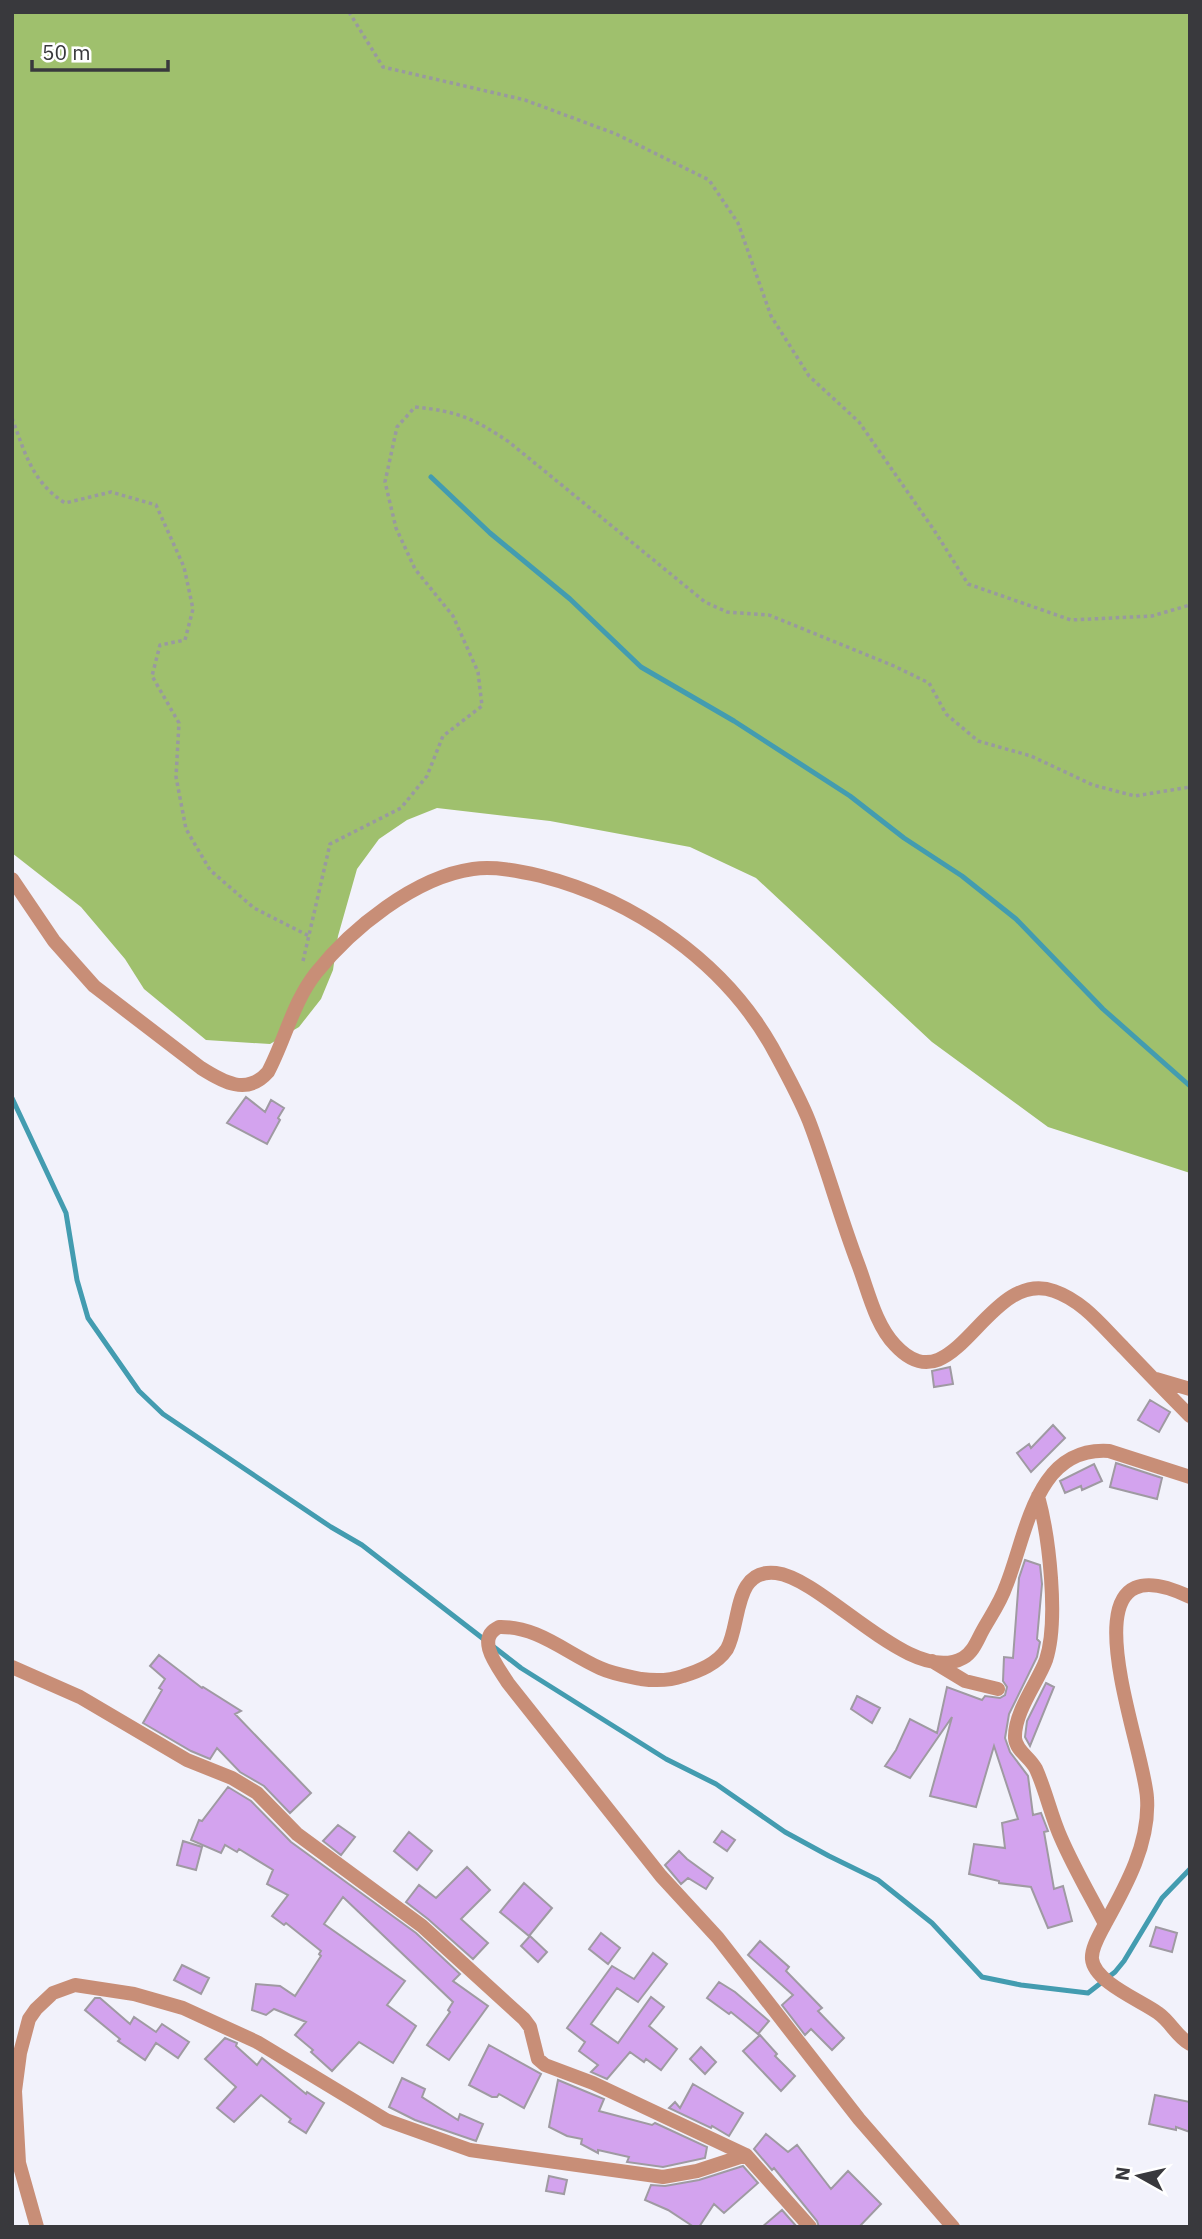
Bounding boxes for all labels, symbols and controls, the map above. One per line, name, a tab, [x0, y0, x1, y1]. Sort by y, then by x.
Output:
scale bar	[32, 28, 168, 72]
text: 50 m	[42, 38, 91, 66]
north arrow	[1104, 2141, 1174, 2211]
text: N	[1109, 2165, 1135, 2182]

